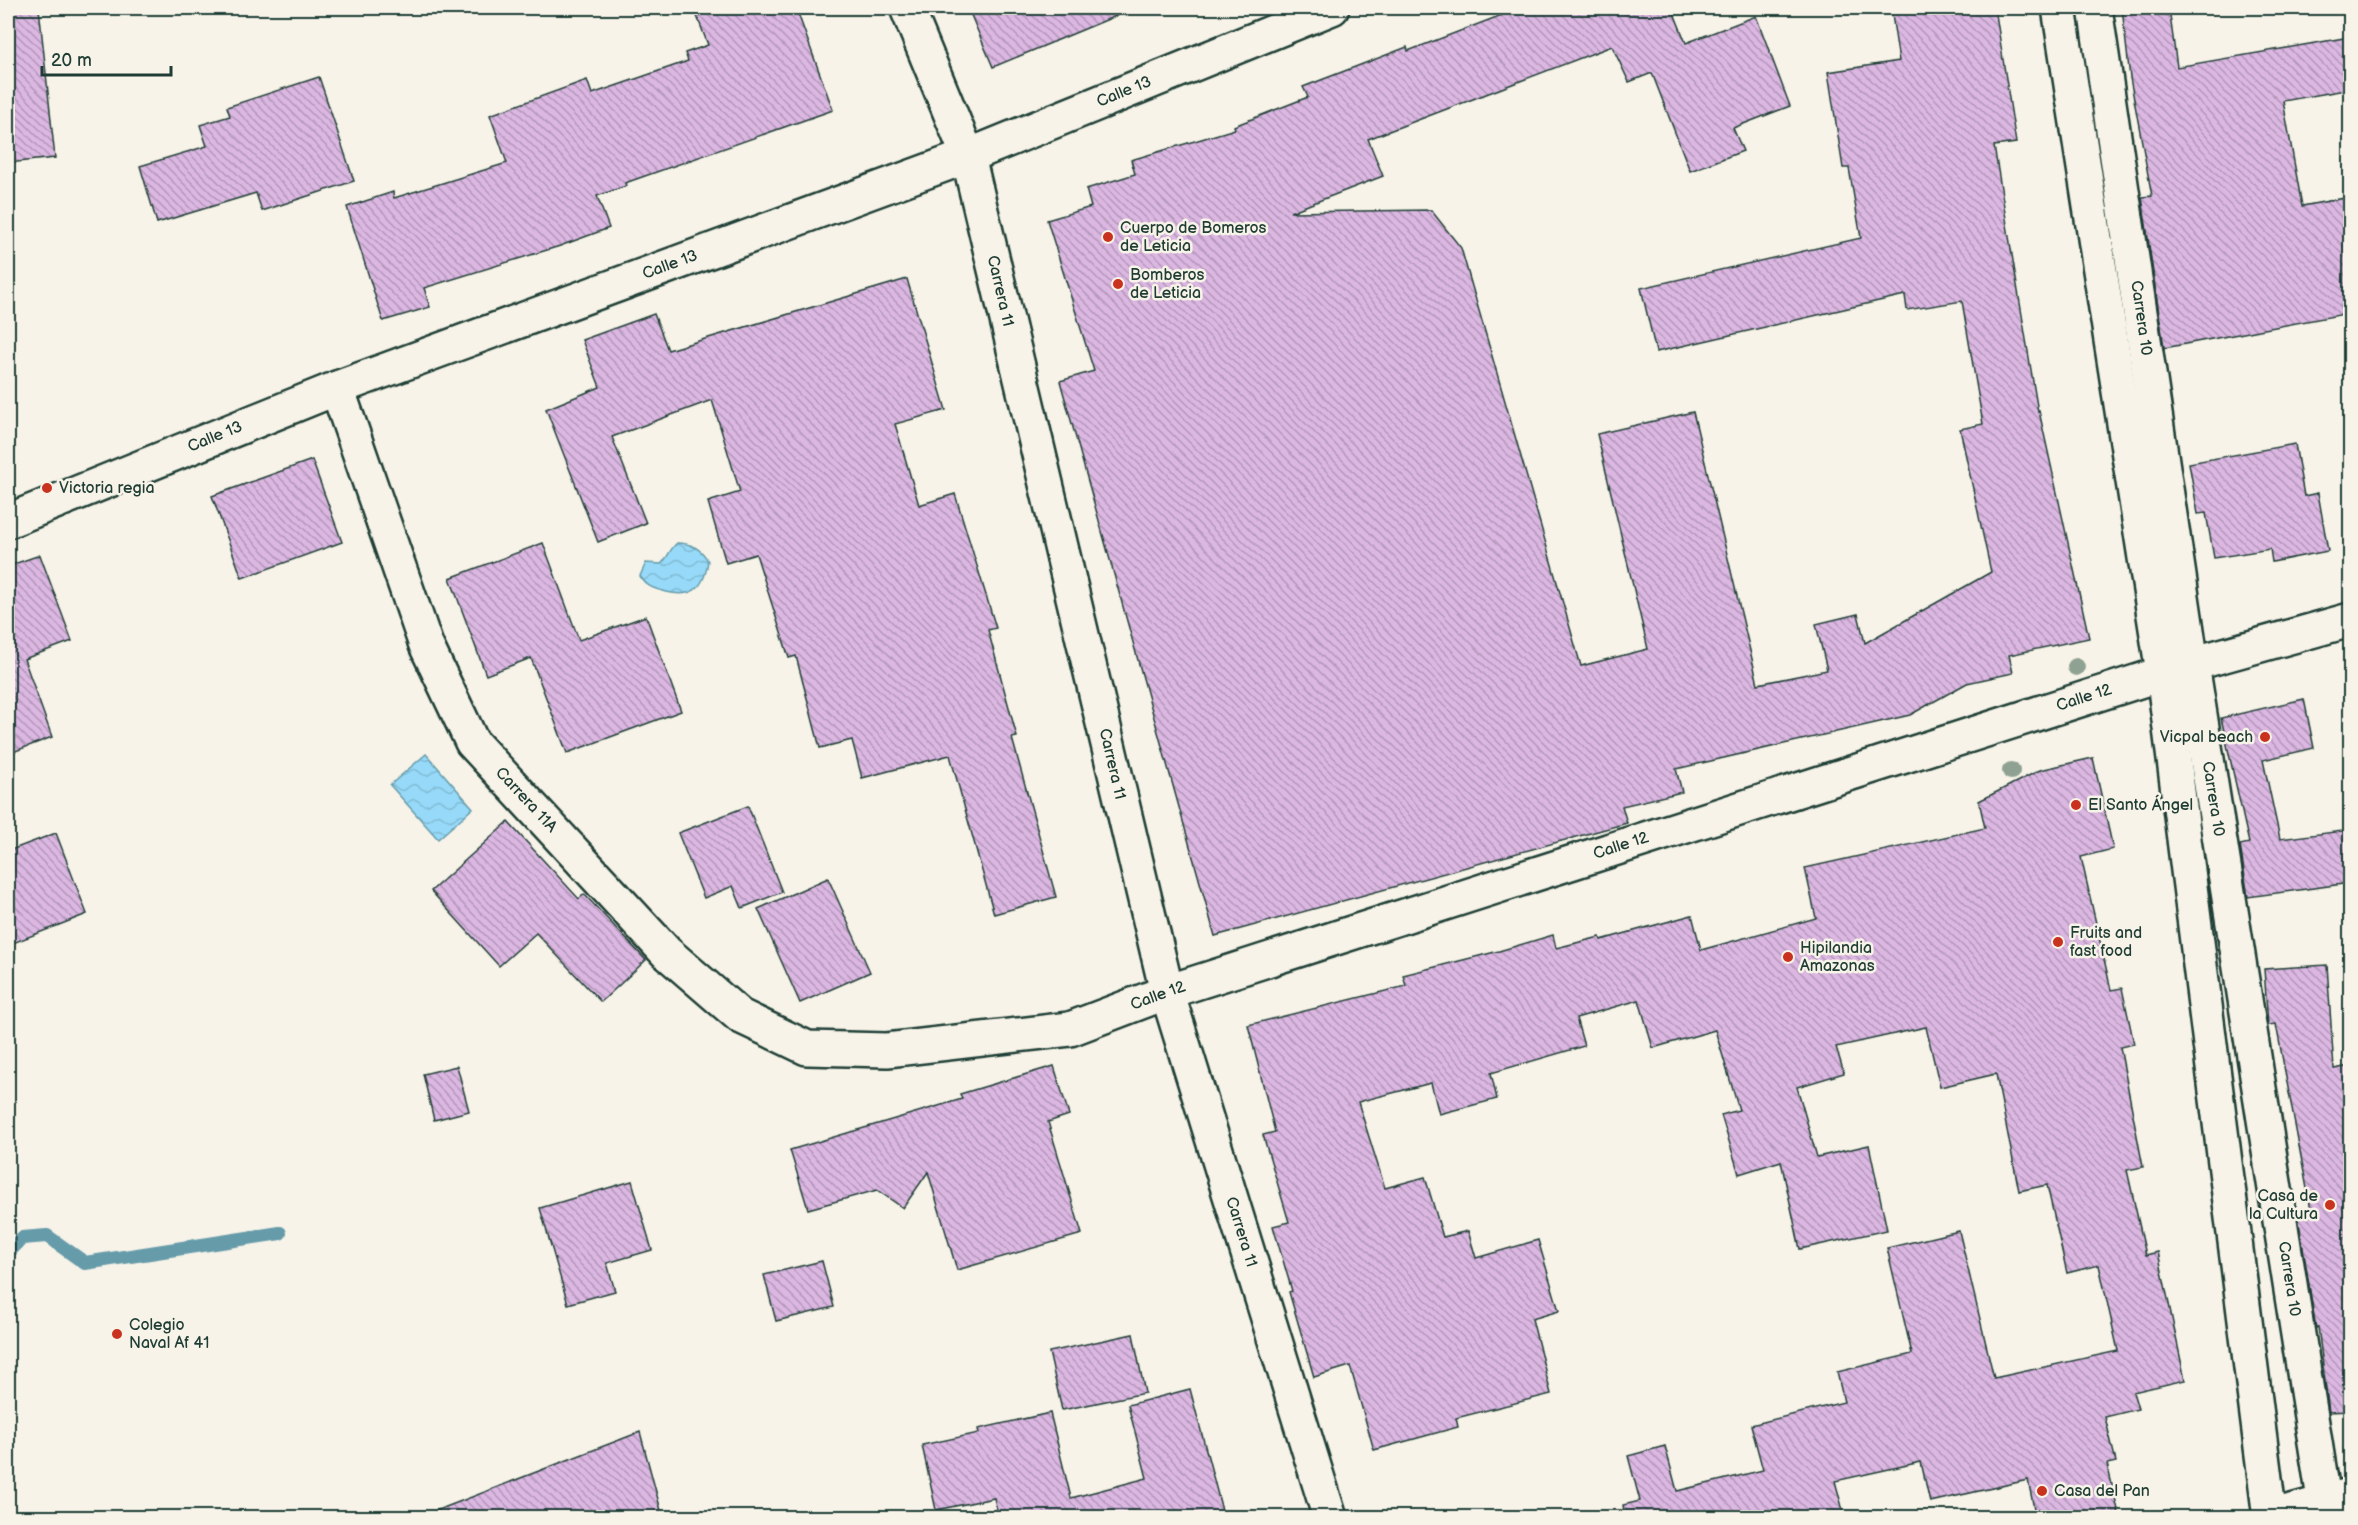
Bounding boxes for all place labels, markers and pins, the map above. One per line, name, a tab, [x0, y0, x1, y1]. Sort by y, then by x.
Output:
place label: Cuerpo de Bomeros de Leticia	[1120, 219, 1267, 256]
marker: Cuerpo de Bomeros de Leticia	[1101, 230, 1115, 244]
place label: Bomberos de Leticia	[1130, 266, 1204, 303]
marker: Bomberos de Leticia	[1111, 277, 1125, 291]
place label: Victoria regia	[59, 479, 155, 498]
marker: Victoria regia	[40, 481, 54, 495]
place label: Vicpal beach	[2160, 728, 2253, 747]
marker: Vicpal beach	[2258, 730, 2272, 744]
place label: El Santo Ángel	[2088, 794, 2193, 815]
marker: El Santo Ángel	[2069, 798, 2083, 812]
place label: Fruits and fast food	[2070, 924, 2142, 961]
marker: Fruits and fast food	[2051, 935, 2065, 949]
place label: Hipilandia Amazonas	[1800, 939, 1875, 976]
marker: Hipilandia Amazonas	[1781, 950, 1795, 964]
place label: Casa de la Cultura	[2249, 1187, 2319, 1224]
marker: Casa de la Cultura	[2323, 1198, 2337, 1212]
place label: Colegio Naval Af 41	[129, 1316, 210, 1353]
marker: Colegio Naval Af 41	[110, 1327, 124, 1341]
place label: Casa del Pan	[2054, 1482, 2150, 1501]
marker: Casa del Pan	[2035, 1484, 2049, 1498]

